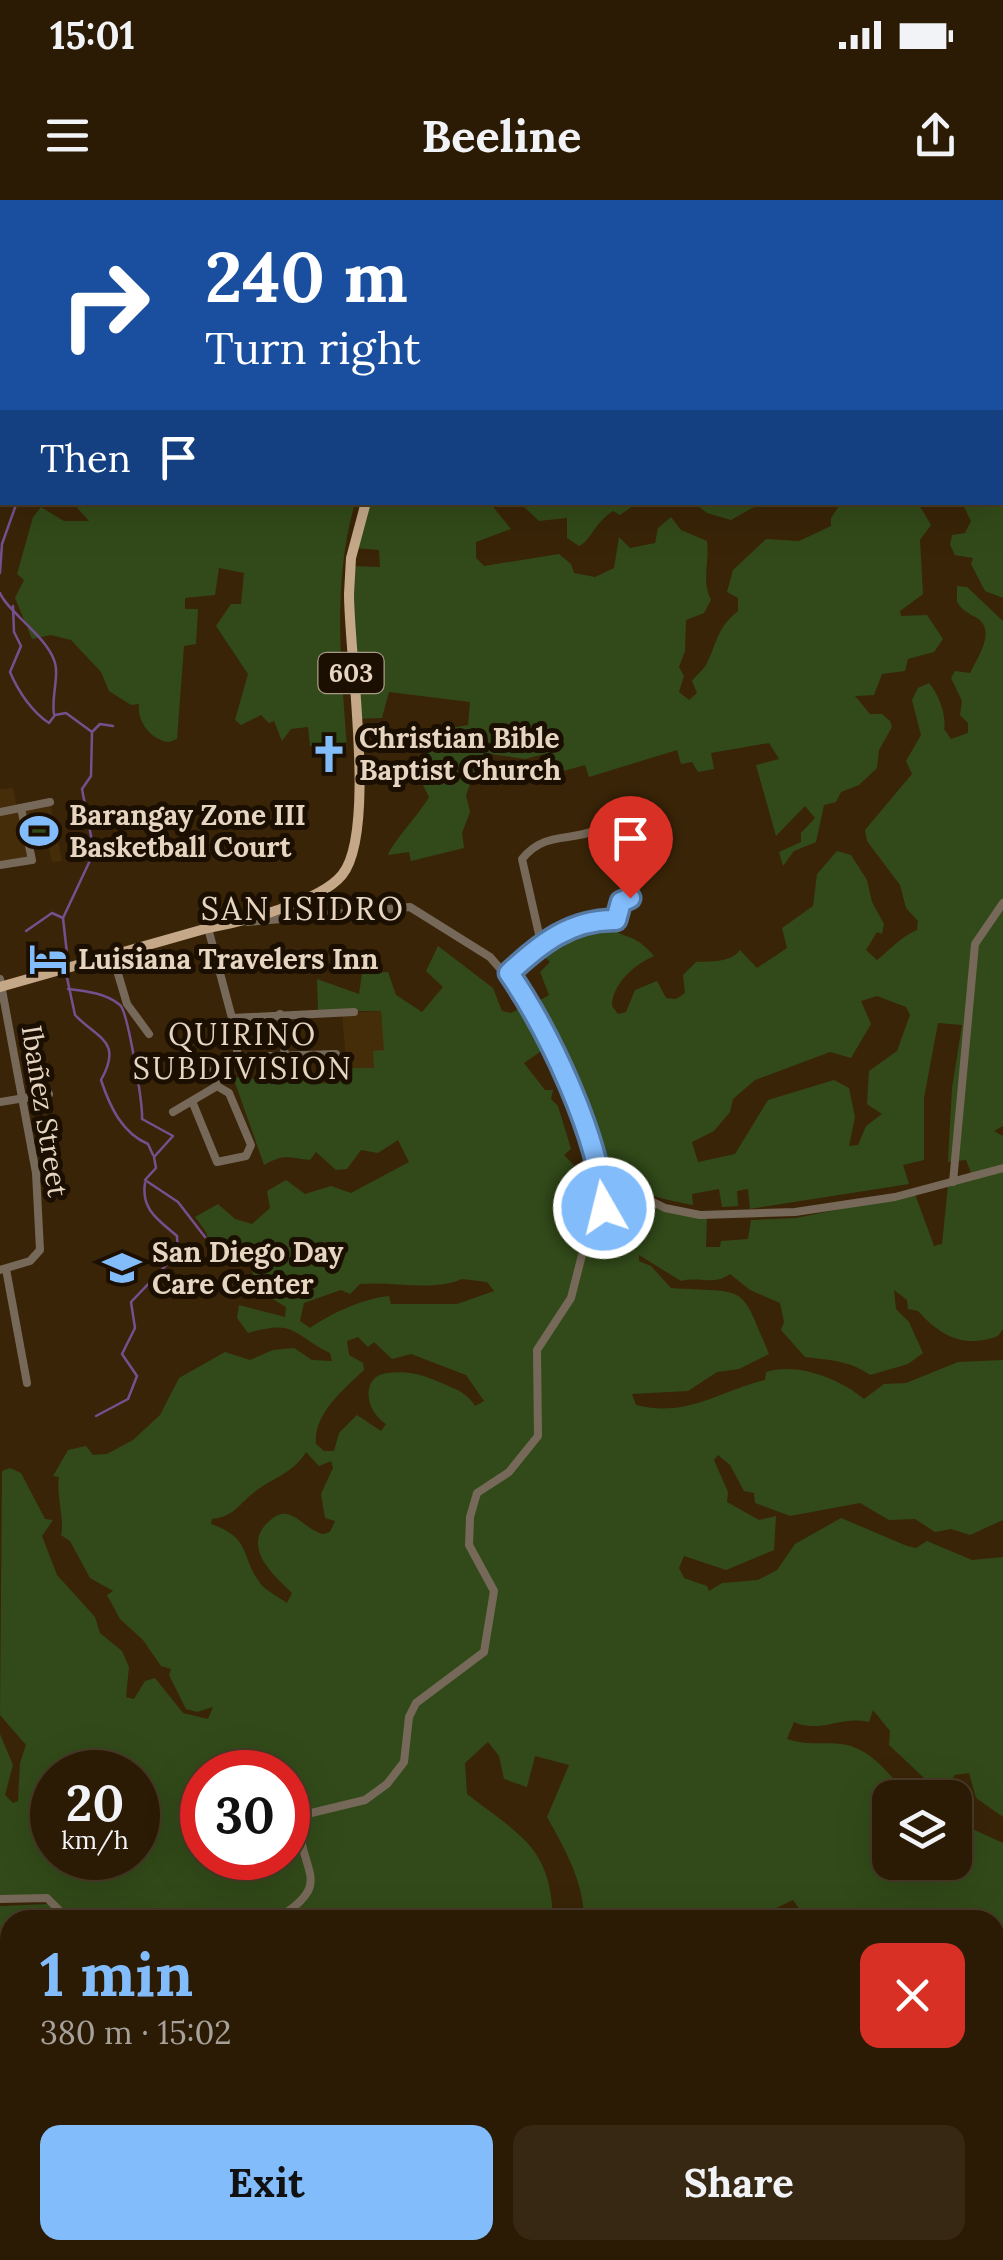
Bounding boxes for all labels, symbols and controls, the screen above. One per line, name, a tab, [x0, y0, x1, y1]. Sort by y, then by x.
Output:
text: 15:01	[50, 11, 135, 59]
text: Beeline	[422, 107, 581, 164]
icon: menu	[40, 108, 95, 163]
icon: share	[908, 108, 963, 163]
text: 240 m	[205, 232, 408, 321]
icon: right	[40, 240, 170, 370]
text: Turn right	[205, 319, 421, 376]
icon: arrive	[151, 430, 206, 485]
text: Then	[40, 434, 131, 482]
road number: 603	[318, 653, 384, 693]
place label: Christian Bible Baptist Church	[359, 720, 561, 788]
church icon: Christian Bible Baptist Church	[308, 733, 350, 775]
pin	[588, 796, 673, 899]
place label: Barangay Zone III Basketball Court	[69, 797, 306, 865]
sports icon: Barangay Zone III Basketball Court	[18, 810, 60, 852]
icon: arrive	[603, 811, 658, 866]
district label: SAN ISIDRO	[201, 888, 405, 929]
hotel icon: Luisiana Travelers Inn	[27, 938, 69, 980]
place label: Luisiana Travelers Inn	[78, 941, 378, 977]
district label: QUIRINO SUBDIVISION	[133, 1015, 353, 1087]
street label: Ibañez Street	[14, 1023, 76, 1200]
position arrow	[552, 1156, 656, 1260]
place label: San Diego Day Care Center	[152, 1234, 344, 1302]
school or university icon: San Diego Day Care Center	[101, 1247, 143, 1289]
speed limit sign: 30	[180, 1750, 310, 1880]
text: 20	[66, 1771, 124, 1835]
map controls	[872, 1780, 972, 1880]
button: layers	[872, 1780, 972, 1880]
text: km/h	[61, 1824, 129, 1856]
text: 1 min	[40, 1936, 193, 2012]
button: close	[860, 1943, 965, 2048]
text: 380 m · 15:02	[40, 2012, 231, 2053]
button: Exit	[40, 2125, 493, 2240]
button: Share	[513, 2125, 965, 2240]

